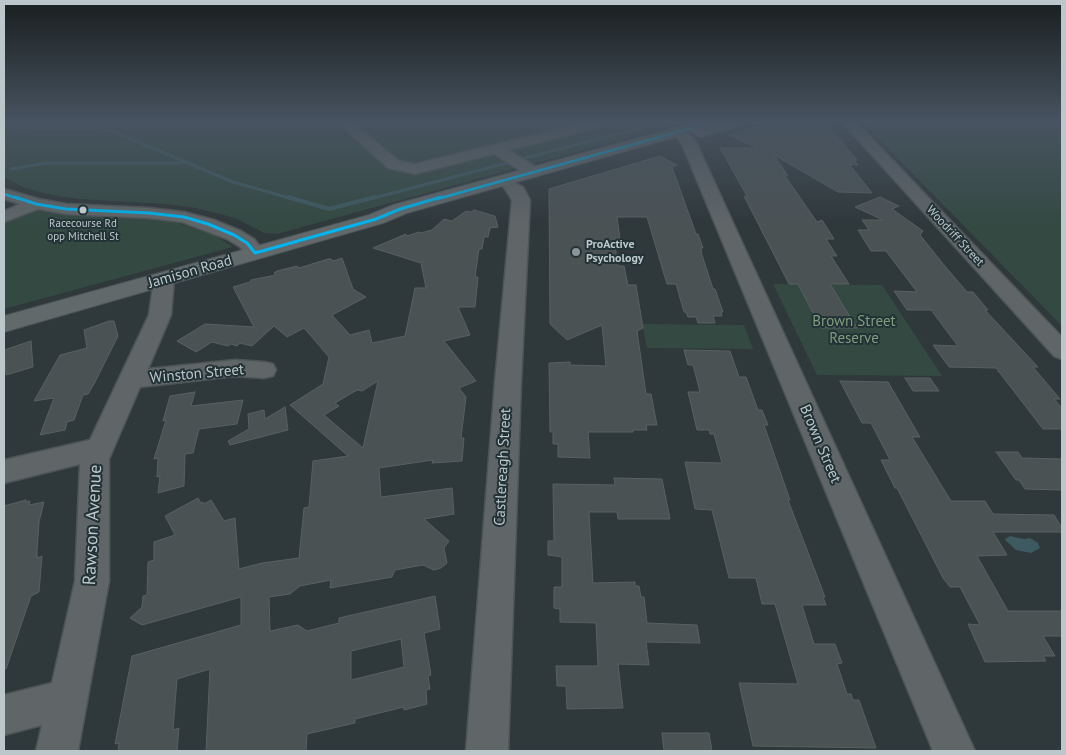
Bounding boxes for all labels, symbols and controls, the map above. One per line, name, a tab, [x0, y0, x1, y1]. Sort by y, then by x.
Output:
street label: Woodriff Street	[923, 203, 987, 269]
marker: Racecourse Rd opp Mitchell St	[78, 205, 88, 215]
place label: Racecourse Rd opp Mitchell St	[47, 217, 119, 243]
place label: ProActive Psychology	[586, 238, 644, 266]
marker: ProActive Psychology	[570, 246, 582, 258]
street label: Jamison Road	[146, 251, 234, 293]
park label: Brown Street Reserve	[812, 313, 896, 348]
street label: Winston Street	[149, 361, 245, 387]
street label: Brown Street	[795, 402, 845, 486]
street label: Castlereagh Street	[491, 408, 515, 526]
street label: Rawson Avenue	[79, 464, 107, 586]

